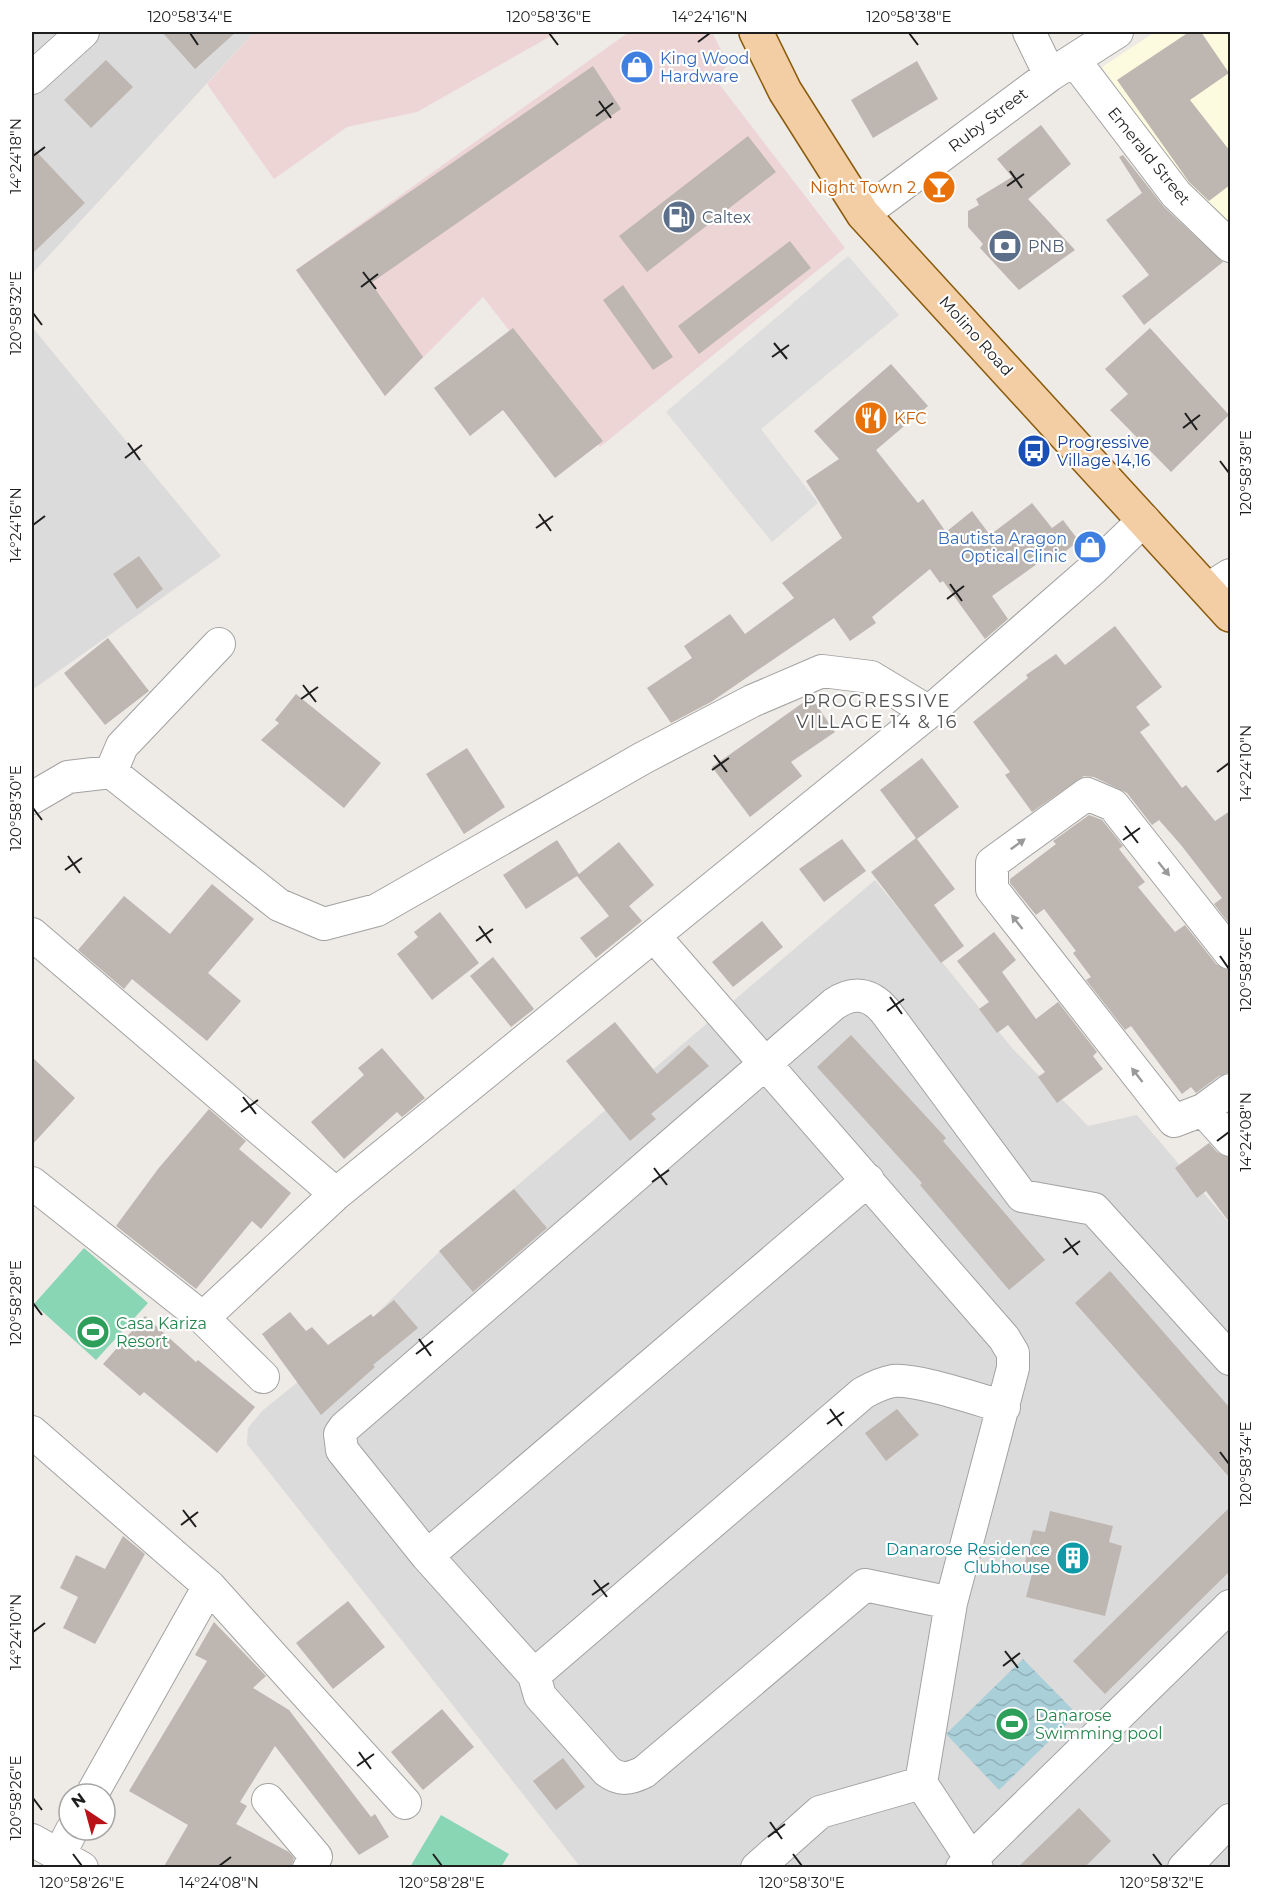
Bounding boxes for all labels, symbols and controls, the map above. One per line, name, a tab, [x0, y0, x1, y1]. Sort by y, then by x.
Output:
text: 120°58'34"E	[147, 7, 233, 26]
text: 120°58'36"E	[507, 7, 591, 26]
text: 14°24'16"N	[672, 7, 748, 26]
text: 120°58'38"E	[866, 7, 952, 26]
shop icon: King Wood Hardware	[619, 49, 655, 85]
place label: King Wood Hardware	[660, 49, 749, 86]
street label: Ruby Street	[945, 84, 1032, 156]
street label: Emerald Street	[1104, 103, 1195, 209]
text: 14°24'18"N	[6, 118, 25, 194]
bar icon: Night Town 2	[921, 169, 957, 205]
place label: Night Town 2	[810, 178, 916, 197]
fuel station icon: Caltex	[661, 199, 697, 235]
place label: Caltex	[702, 208, 751, 227]
bank icon: PNB	[987, 228, 1023, 264]
place label: PNB	[1028, 237, 1064, 256]
text: 120°58'32"E	[6, 271, 25, 355]
street label: Molino Road	[935, 292, 1017, 380]
restaurant icon: KFC	[853, 400, 889, 436]
place label: KFC	[894, 409, 927, 428]
text: 120°58'38"E	[1236, 430, 1255, 516]
bus stop icon: Progressive Village 14,16	[1016, 433, 1052, 469]
place label: Progressive Village 14,16	[1057, 433, 1151, 470]
text: 14°24'16"N	[6, 487, 25, 563]
place label: Bautista Aragon Optical Clinic	[938, 529, 1067, 566]
shop icon: Bautista Aragon Optical Clinic	[1072, 529, 1108, 565]
district label: PROGRESSIVE VILLAGE 14 & 16	[796, 690, 958, 733]
text: 14°24'10"N	[1236, 725, 1255, 801]
text: 120°58'30"E	[6, 765, 25, 851]
one-way arrow	[1010, 838, 1026, 850]
one-way arrow	[1157, 861, 1170, 877]
one-way arrow	[1011, 914, 1023, 930]
text: 120°58'36"E	[1236, 927, 1255, 1011]
one-way arrow	[1131, 1067, 1144, 1083]
text: 14°24'08"N	[1236, 1092, 1255, 1172]
text: 120°58'28"E	[6, 1260, 25, 1346]
sports icon: Casa Kariza Resort	[75, 1314, 111, 1350]
place label: Casa Kariza Resort	[116, 1314, 207, 1351]
text: 120°58'34"E	[1236, 1421, 1255, 1507]
place label: Danarose Residence Clubhouse	[886, 1540, 1050, 1577]
building icon: Danarose Residence Clubhouse	[1055, 1540, 1091, 1576]
text: 14°24'10"N	[6, 1594, 25, 1670]
sports icon: Danarose Swimming pool	[994, 1706, 1030, 1742]
place label: Danarose Swimming pool	[1035, 1706, 1163, 1743]
text: 120°58'26"E	[6, 1756, 25, 1840]
north arrow	[57, 1782, 117, 1842]
text: N	[68, 1789, 89, 1812]
text: 120°58'26"E	[40, 1873, 124, 1892]
text: 14°24'08"N	[179, 1873, 259, 1892]
text: 120°58'28"E	[399, 1873, 485, 1892]
text: 120°58'30"E	[759, 1873, 845, 1892]
text: 120°58'32"E	[1120, 1873, 1204, 1892]

